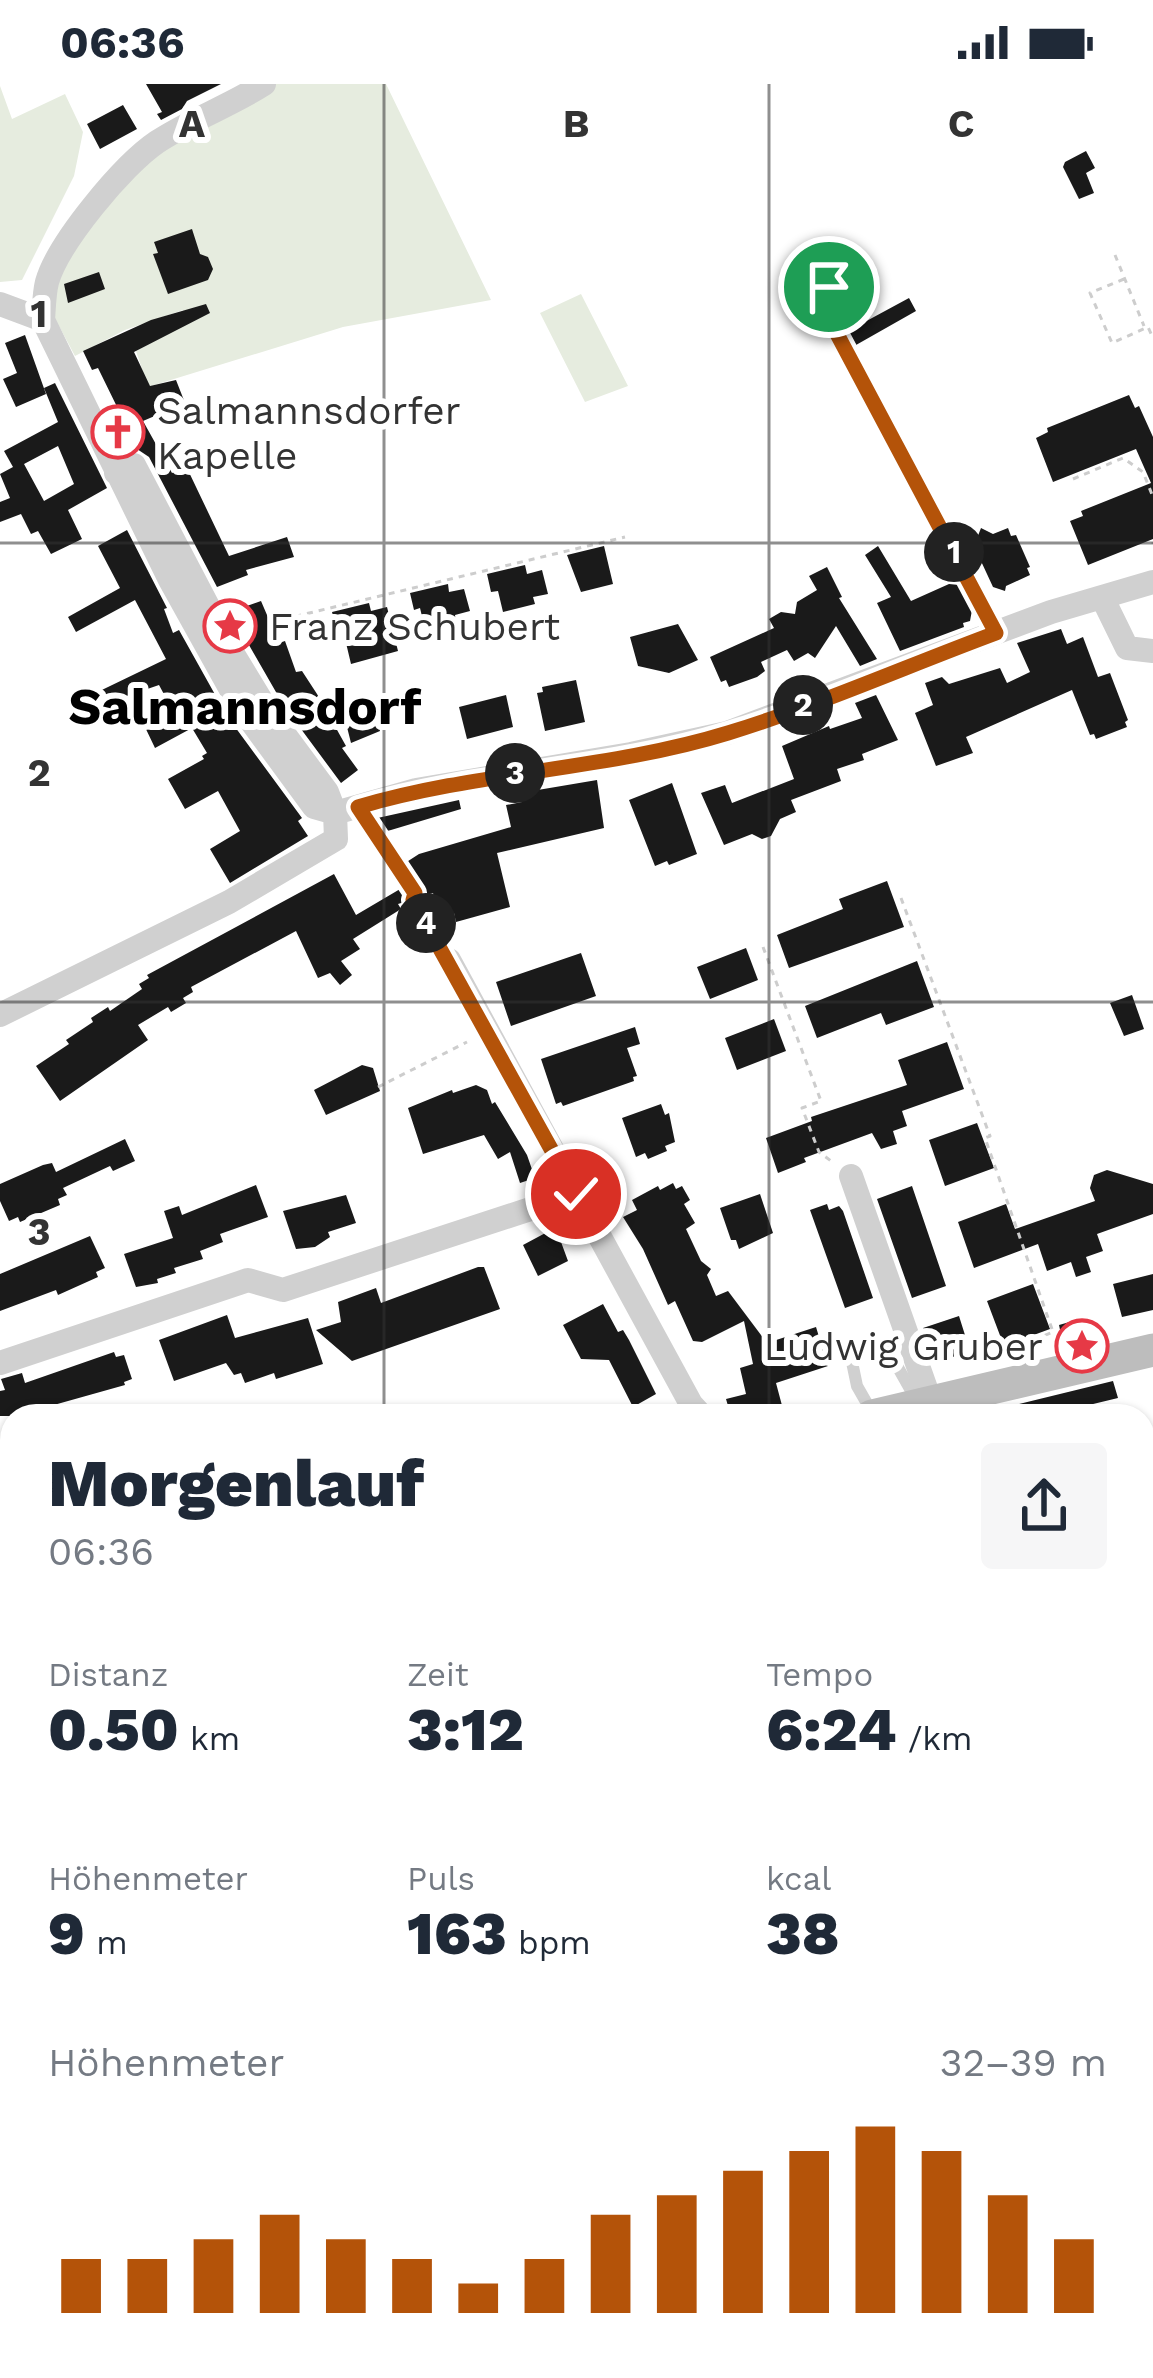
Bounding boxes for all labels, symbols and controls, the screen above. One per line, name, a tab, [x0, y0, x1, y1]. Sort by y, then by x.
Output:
text: 06:36	[60, 16, 185, 69]
text: A	[179, 101, 206, 146]
text: B	[563, 101, 589, 146]
text: C	[948, 101, 974, 146]
pin	[778, 236, 880, 338]
icon: arrive	[796, 254, 862, 320]
text: 1	[31, 291, 47, 336]
place label: Salmannsdorfer Kapelle	[157, 388, 461, 478]
church icon: Salmannsdorfer Kapelle	[90, 404, 146, 460]
pin: 1	[924, 522, 984, 582]
text: 1	[947, 532, 961, 571]
place icon: Franz Schubert	[202, 598, 258, 654]
place label: Franz Schubert	[269, 604, 560, 649]
pin: 2	[773, 675, 833, 735]
district label: Salmannsdorf	[69, 677, 422, 736]
text: 2	[793, 685, 813, 724]
pin: 3	[485, 743, 545, 803]
text: 2	[27, 750, 51, 795]
text: 3	[505, 753, 525, 792]
pin: 4	[396, 893, 456, 953]
text: 4	[415, 903, 437, 942]
pin	[525, 1143, 627, 1245]
icon: check	[543, 1161, 609, 1227]
text: 3	[27, 1209, 51, 1254]
place icon: Ludwig Gruber	[1054, 1318, 1110, 1374]
place label: Ludwig Gruber	[763, 1324, 1043, 1369]
button: share	[981, 1443, 1107, 1569]
text: Morgenlauf	[48, 1445, 424, 1522]
text: 06:36	[48, 1529, 154, 1574]
text: Distanz	[48, 1655, 168, 1694]
text: Zeit	[407, 1655, 469, 1694]
text: Tempo	[766, 1655, 873, 1694]
text: 0.50	[48, 1694, 179, 1765]
text: 3:12	[407, 1694, 524, 1765]
text: 6:24	[766, 1694, 897, 1765]
text: km	[179, 1719, 240, 1758]
text: /km	[897, 1719, 973, 1758]
text: Höhenmeter	[48, 1859, 248, 1898]
text: Puls	[407, 1859, 475, 1898]
text: kcal	[766, 1859, 831, 1898]
text: 9	[48, 1898, 85, 1969]
text: 163	[407, 1898, 507, 1969]
text: 38	[766, 1898, 840, 1969]
text: m	[85, 1923, 128, 1962]
text: bpm	[507, 1923, 591, 1962]
text: Höhenmeter	[48, 2040, 284, 2085]
text: 32–39 m	[940, 2040, 1107, 2085]

